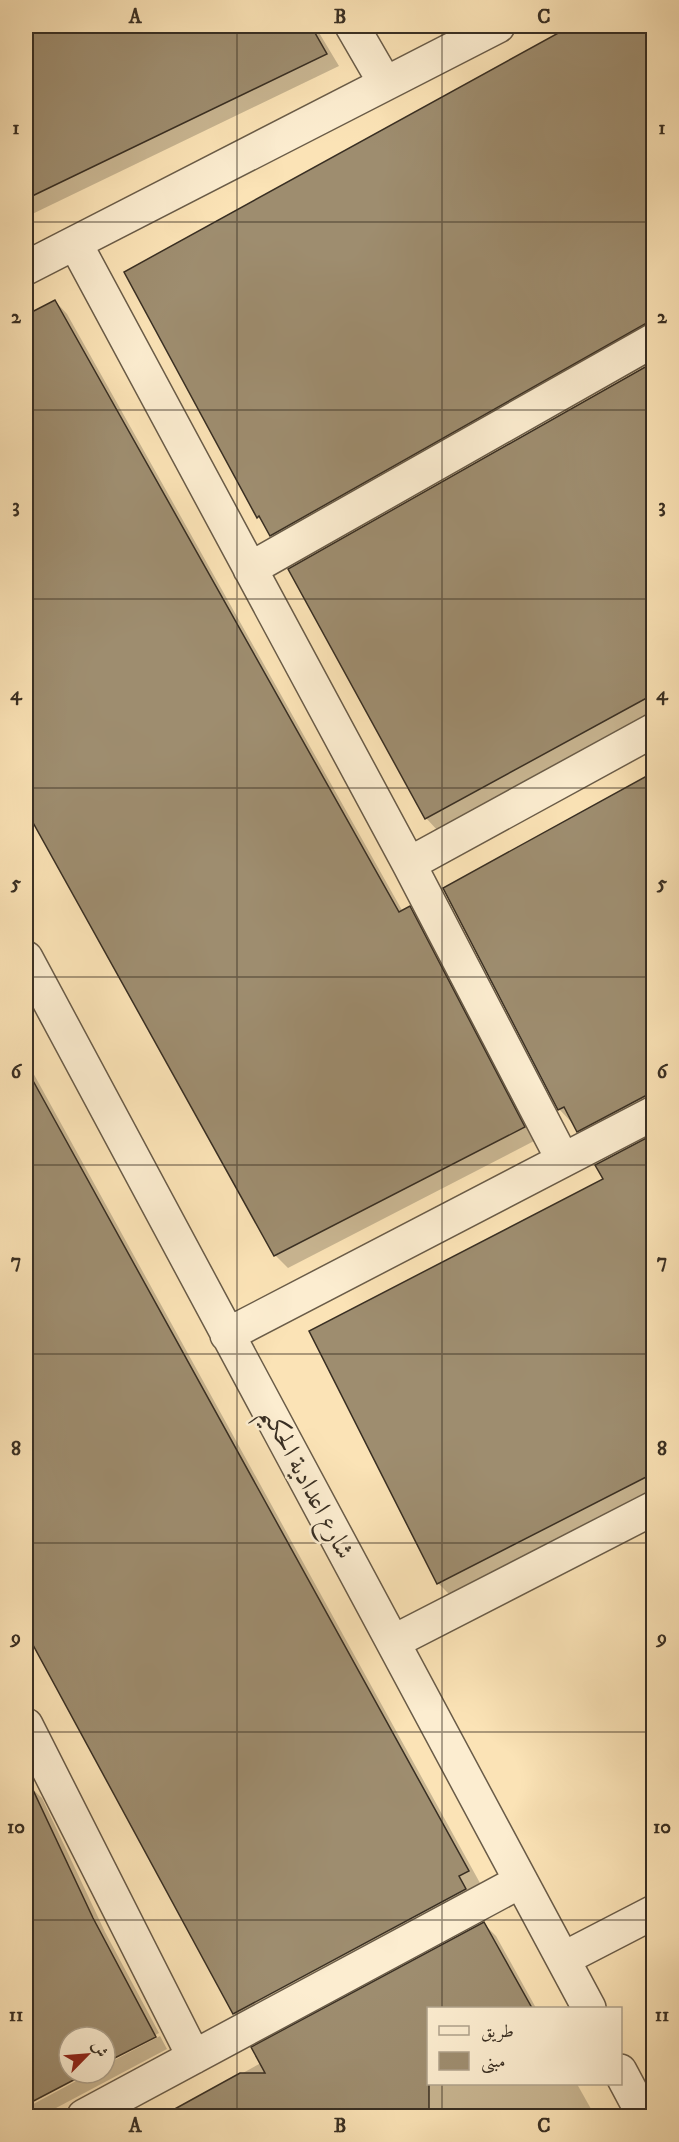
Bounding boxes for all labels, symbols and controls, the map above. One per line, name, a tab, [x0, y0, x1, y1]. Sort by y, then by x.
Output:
text: A	[128, 5, 143, 30]
text: B	[334, 5, 346, 30]
text: C	[537, 5, 551, 30]
text: 1	[12, 116, 20, 141]
text: 1	[658, 116, 666, 141]
text: 2	[11, 305, 22, 330]
text: 2	[657, 305, 668, 330]
text: 3	[12, 494, 20, 519]
text: 3	[658, 494, 666, 519]
text: 4	[10, 682, 23, 707]
text: 4	[656, 682, 669, 707]
text: 5	[10, 871, 21, 896]
text: 5	[656, 871, 667, 896]
text: 6	[11, 1060, 23, 1085]
text: 6	[657, 1060, 669, 1085]
text: 7	[11, 1249, 21, 1274]
text: 7	[657, 1249, 667, 1274]
street label: شارع اعدادية الحكيم	[246, 1401, 361, 1569]
text: 8	[11, 1437, 21, 1462]
text: 8	[657, 1437, 667, 1462]
text: 9	[9, 1626, 21, 1651]
text: 9	[655, 1626, 667, 1651]
text: 10	[7, 1815, 25, 1840]
text: 10	[653, 1815, 671, 1840]
text: 11	[9, 2003, 23, 2028]
text: 11	[655, 2003, 669, 2028]
legend	[427, 2007, 622, 2085]
text: طريق	[481, 2021, 514, 2043]
north arrow	[57, 2025, 117, 2085]
text: ش	[87, 2038, 112, 2061]
text: مبنى	[481, 2051, 506, 2074]
text: A	[128, 2114, 143, 2139]
text: B	[334, 2114, 346, 2139]
text: C	[537, 2114, 551, 2139]

